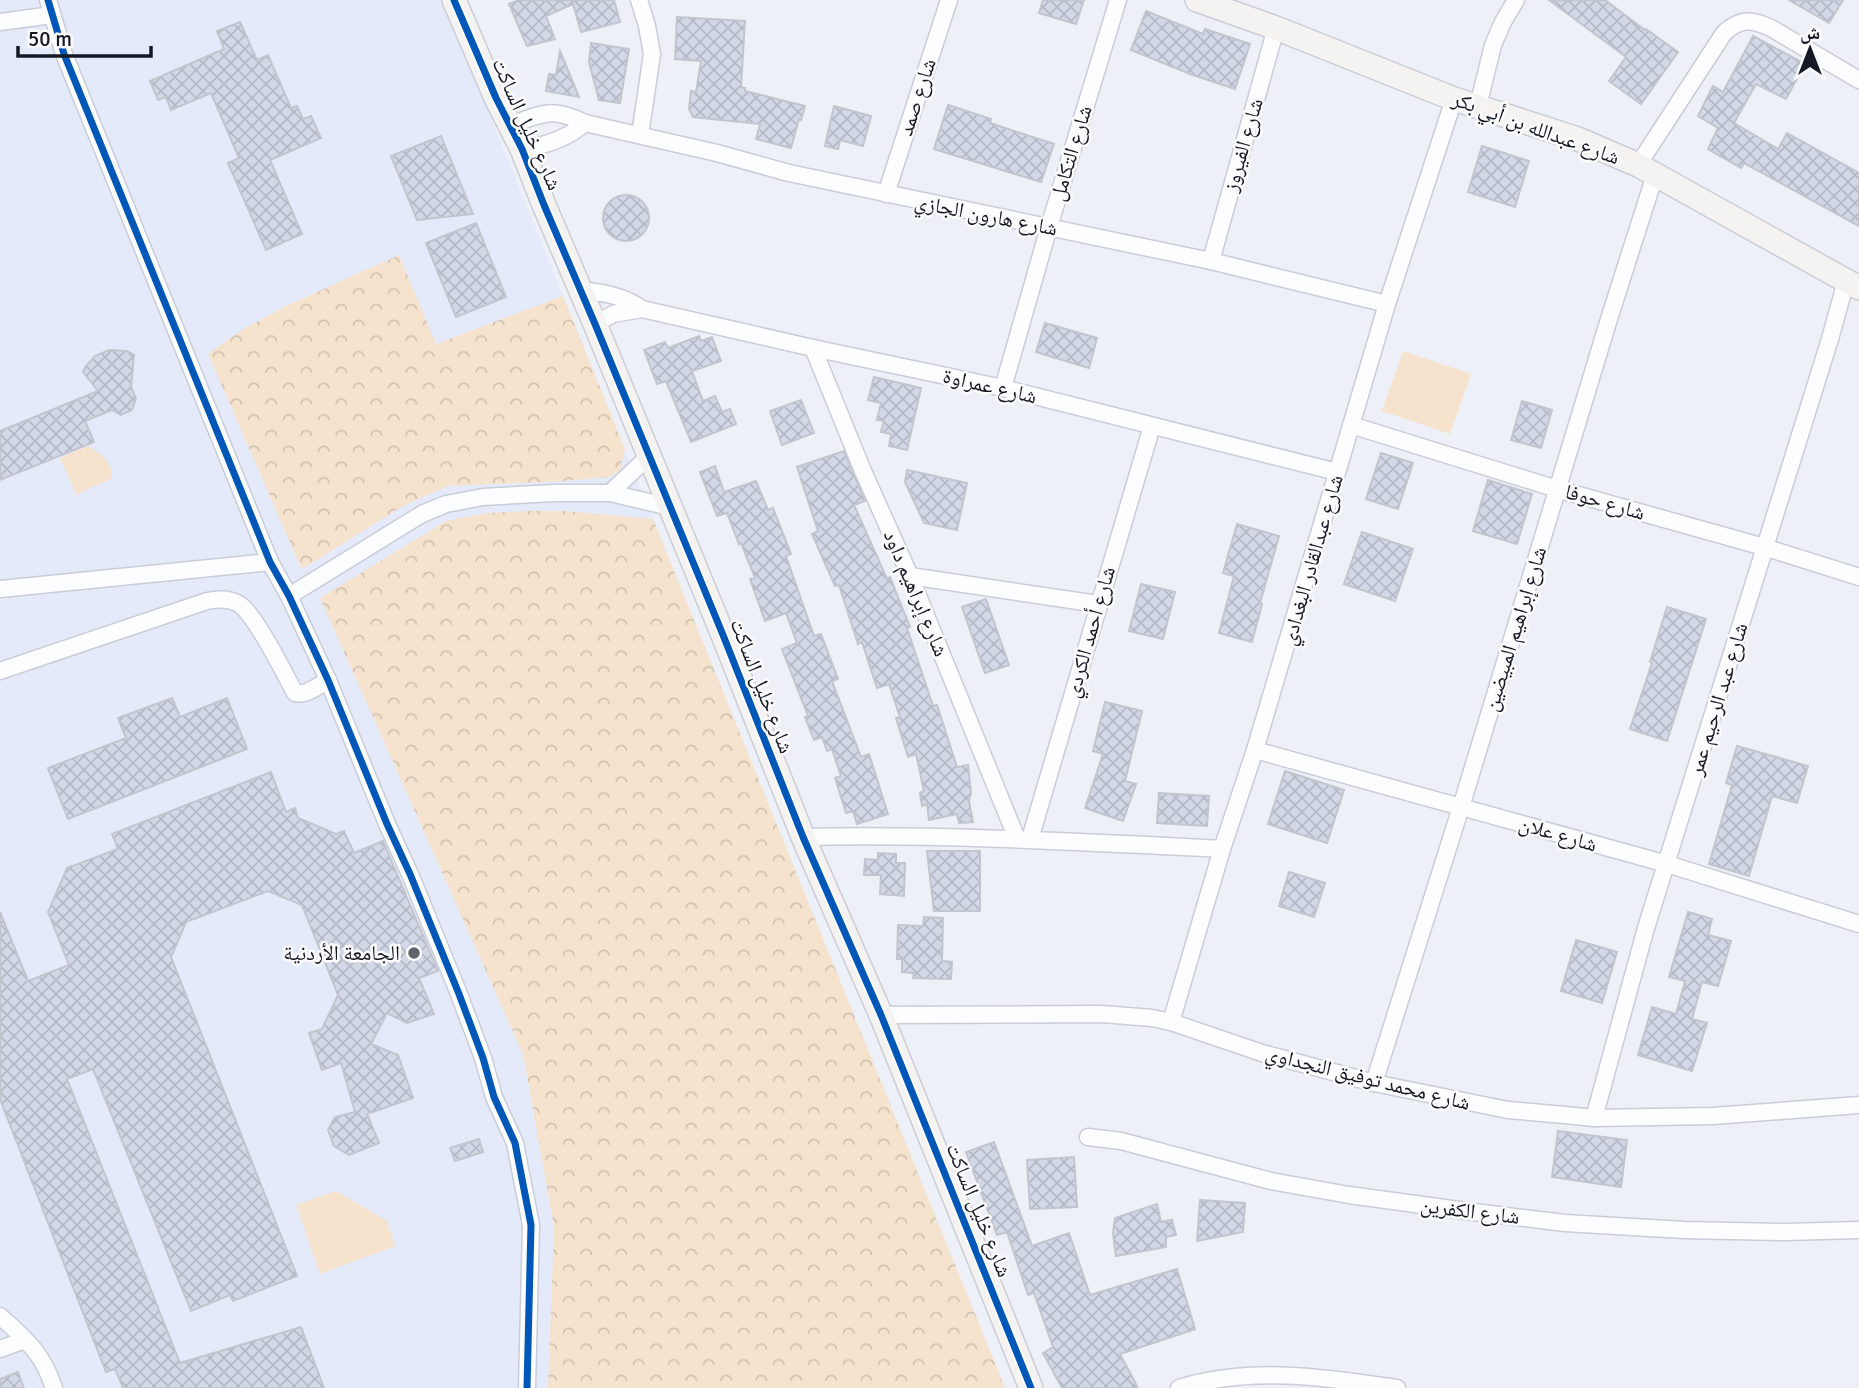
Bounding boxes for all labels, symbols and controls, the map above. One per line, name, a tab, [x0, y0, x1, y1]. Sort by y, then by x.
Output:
scale bar	[18, 14, 150, 58]
north arrow	[1775, 14, 1845, 84]
text: ش	[1800, 21, 1820, 45]
text: 50 m	[28, 26, 72, 52]
street label: شارع خليل الساكت	[486, 54, 568, 194]
street label: شارع صمد	[892, 55, 942, 139]
street label: شارع عبدالله بن أبي بكر	[1447, 85, 1623, 174]
street label: شارع الفيروز	[1217, 95, 1269, 196]
street label: شارع التكامل	[1044, 102, 1098, 204]
street label: شارع هارون الجازي	[912, 188, 1060, 245]
street label: شارع عمراوة	[940, 363, 1040, 409]
street label: شارع عبدالقادر البغدادي	[1275, 472, 1352, 649]
street label: شارع حوفا	[1562, 478, 1648, 526]
street label: شارع إبراهيم داود	[877, 526, 954, 661]
street label: شارع إبراهيم المبيضين	[1478, 544, 1553, 715]
street label: شارع أحمد الكردي	[1059, 563, 1124, 702]
street label: شارع خليل الساكت	[724, 615, 800, 757]
street label: شارع عبد الرحيم عمر	[1682, 620, 1755, 780]
street label: شارع علان	[1516, 810, 1600, 858]
place label: الجامعة الأردنية	[283, 940, 400, 966]
marker: الجامعة الأردنية	[406, 945, 422, 961]
street label: شارع محمد توفيق النجداوي	[1262, 1040, 1473, 1119]
street label: شارع خليل الساكت	[940, 1139, 1018, 1281]
street label: شارع الكفرين	[1419, 1192, 1521, 1230]

